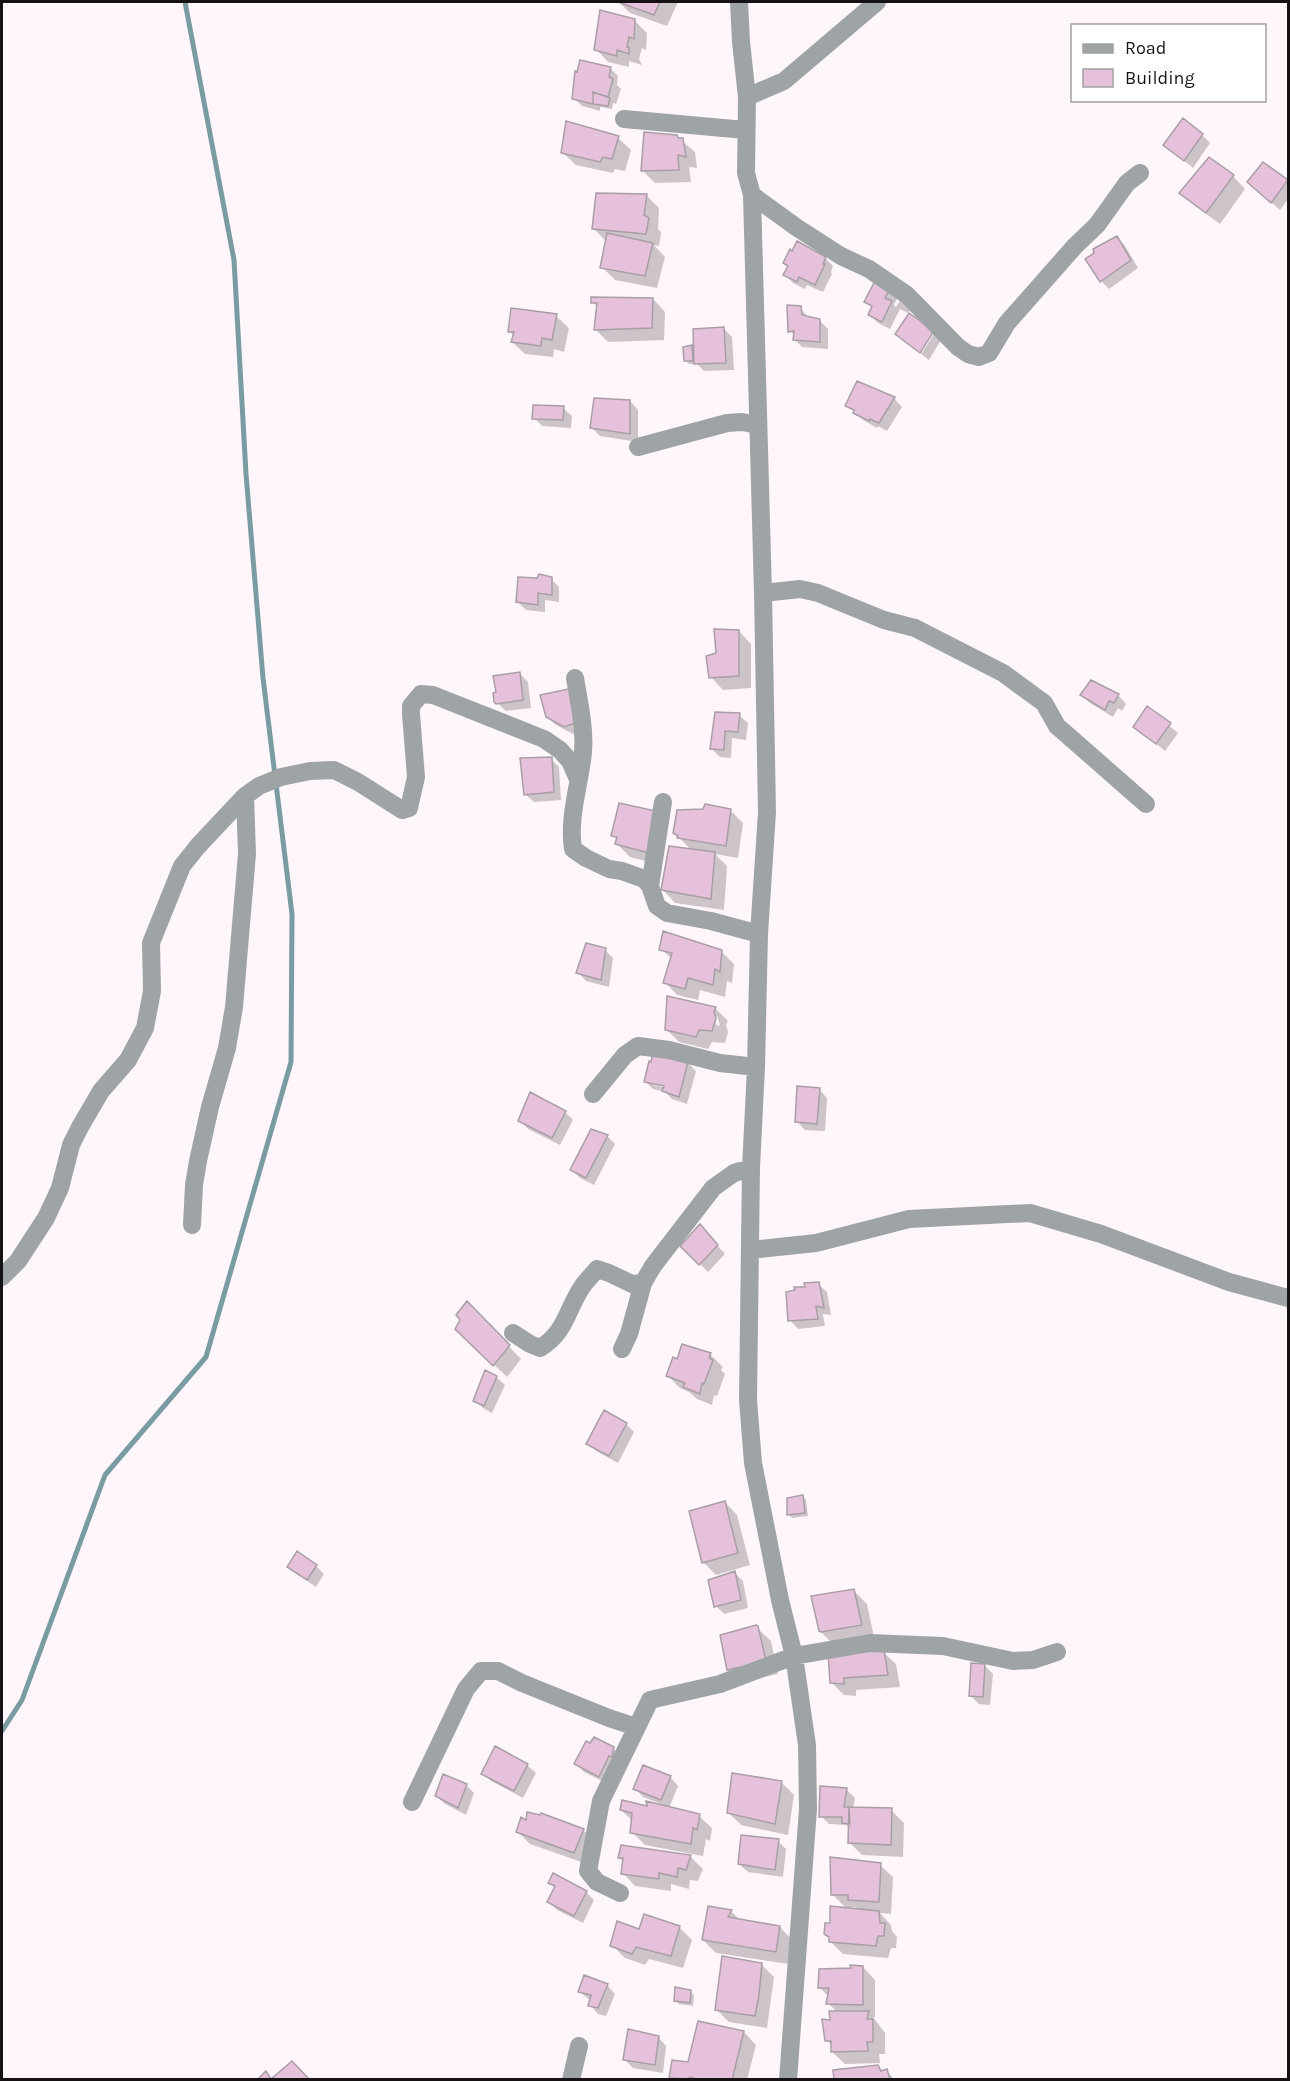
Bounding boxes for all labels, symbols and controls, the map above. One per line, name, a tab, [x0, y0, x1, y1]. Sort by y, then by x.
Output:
legend	[1071, 24, 1266, 102]
text: Road	[1125, 37, 1166, 59]
text: Building	[1125, 67, 1195, 89]

